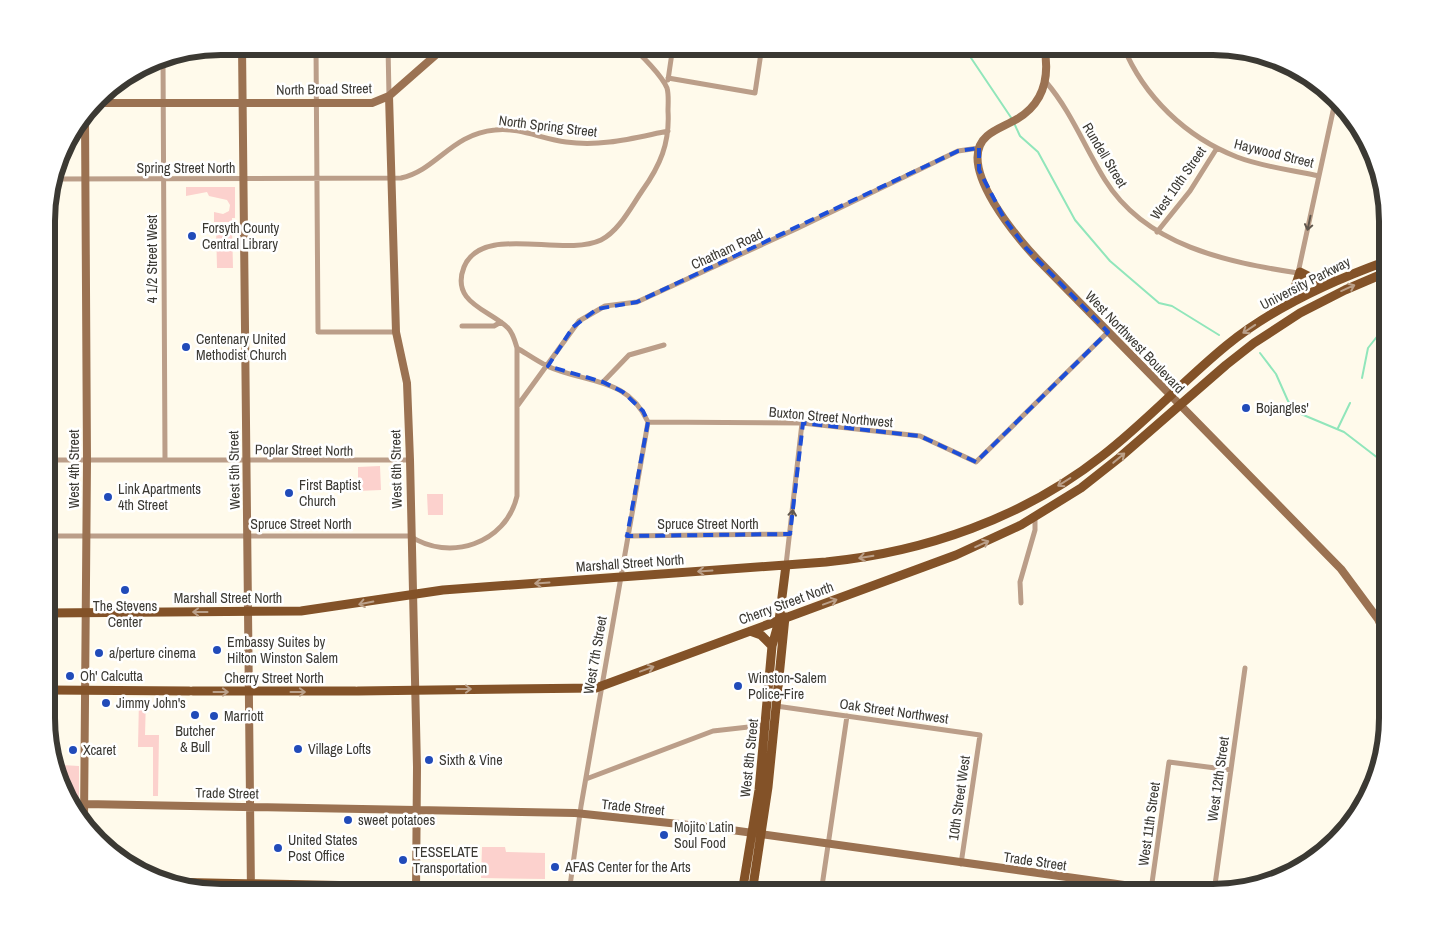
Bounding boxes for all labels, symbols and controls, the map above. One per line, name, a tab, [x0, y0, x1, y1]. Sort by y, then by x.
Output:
street label: North Broad Street	[276, 79, 372, 99]
street label: North Spring Street	[498, 111, 598, 141]
street label: Rundell Street	[1079, 119, 1131, 191]
street label: Haywood Street	[1232, 134, 1316, 172]
street label: West 10th Street	[1146, 143, 1210, 223]
street label: Spring Street North	[137, 159, 235, 177]
street label: 4 1/2 Street West	[143, 215, 161, 303]
one-way arrow	[1303, 215, 1313, 231]
place label: Forsyth County Central Library	[202, 219, 280, 253]
street label: Chatham Road	[688, 225, 766, 273]
marker: Forsyth County Central Library	[186, 230, 198, 242]
street label: University Parkway	[1257, 252, 1353, 313]
one-way arrow	[1341, 283, 1356, 293]
street label: West Northwest Boulevard	[1081, 287, 1189, 397]
one-way arrow	[1242, 324, 1256, 334]
place label: Centenary United Methodist Church	[196, 330, 287, 364]
marker: Centenary United Methodist Church	[180, 341, 192, 353]
place label: Bojangles'	[1256, 399, 1309, 417]
marker: Bojangles'	[1240, 402, 1252, 414]
street label: Buxton Street Northwest	[768, 403, 894, 431]
street label: West 6th Street	[386, 429, 406, 509]
street label: West 4th Street	[65, 430, 83, 508]
street label: West 5th Street	[224, 430, 244, 510]
street label: Poplar Street North	[255, 440, 353, 460]
one-way arrow	[1113, 452, 1126, 464]
place label: First Baptist Church	[299, 476, 361, 510]
one-way arrow	[1057, 477, 1071, 487]
place label: Link Apartments 4th Street	[118, 480, 201, 514]
marker: First Baptist Church	[283, 487, 295, 499]
marker: Link Apartments 4th Street	[102, 491, 114, 503]
one-way arrow	[787, 509, 797, 525]
street label: Spruce Street North	[250, 515, 352, 533]
street label: Spruce Street North	[657, 515, 759, 533]
one-way arrow	[974, 539, 989, 549]
street label: Marshall Street North	[575, 550, 685, 576]
one-way arrow	[858, 553, 874, 563]
one-way arrow	[697, 567, 713, 576]
one-way arrow	[535, 578, 551, 588]
street label: Cherry Street North	[736, 578, 836, 628]
marker: The Stevens Center	[119, 584, 131, 596]
street label: Marshall Street North	[174, 589, 282, 607]
place label: The Stevens Center	[93, 597, 157, 631]
one-way arrow	[822, 597, 838, 606]
one-way arrow	[359, 598, 375, 608]
one-way arrow	[192, 607, 208, 617]
street label: West 7th Street	[579, 615, 611, 695]
place label: Embassy Suites by Hilton Winston Salem	[227, 633, 338, 667]
place label: a/perture cinema	[109, 644, 196, 662]
marker: Embassy Suites by Hilton Winston Salem	[211, 644, 223, 656]
marker: a/perture cinema	[93, 647, 105, 659]
one-way arrow	[639, 664, 654, 673]
place label: Oh' Calcutta	[80, 667, 143, 685]
street label: Cherry Street North	[224, 669, 324, 687]
place label: Winston-Salem Police-Fire	[748, 669, 826, 703]
marker: Oh' Calcutta	[64, 670, 76, 682]
marker: Winston-Salem Police-Fire	[732, 680, 744, 692]
one-way arrow	[456, 685, 472, 694]
one-way arrow	[212, 687, 229, 697]
one-way arrow	[290, 687, 306, 697]
place label: Jimmy John's	[116, 694, 186, 712]
street label: Oak Street Northwest	[838, 694, 950, 728]
marker: Jimmy John's	[100, 697, 112, 709]
place label: Marriott	[224, 707, 264, 725]
marker: Butcher & Bull	[189, 709, 201, 721]
marker: Marriott	[208, 710, 220, 722]
street label: West 8th Street	[736, 718, 762, 798]
place label: Butcher & Bull	[175, 722, 215, 756]
street label: West 12th Street	[1203, 735, 1233, 823]
place label: Village Lofts	[308, 740, 371, 758]
place label: Xcaret	[83, 741, 116, 759]
marker: Village Lofts	[292, 743, 304, 755]
marker: Xcaret	[67, 744, 79, 756]
place label: Sixth & Vine	[439, 751, 503, 769]
marker: Sixth & Vine	[423, 754, 435, 766]
street label: 10th Street West	[944, 754, 974, 842]
street label: West 11th Street	[1134, 781, 1164, 867]
street label: Trade Street	[195, 783, 259, 803]
street label: Trade Street	[601, 795, 665, 819]
place label: sweet potatoes	[358, 811, 435, 829]
marker: sweet potatoes	[342, 814, 354, 826]
place label: Mojito Latin Soul Food	[674, 818, 734, 852]
marker: Mojito Latin Soul Food	[658, 829, 670, 841]
place label: United States Post Office	[288, 831, 358, 865]
marker: United States Post Office	[272, 842, 284, 854]
place label: TESSELATE Transportation	[413, 843, 487, 877]
street label: Trade Street	[1002, 848, 1068, 874]
marker: TESSELATE Transportation	[397, 854, 409, 866]
place label: AFAS Center for the Arts	[564, 858, 691, 876]
marker: AFAS Center for the Arts	[549, 861, 561, 873]

